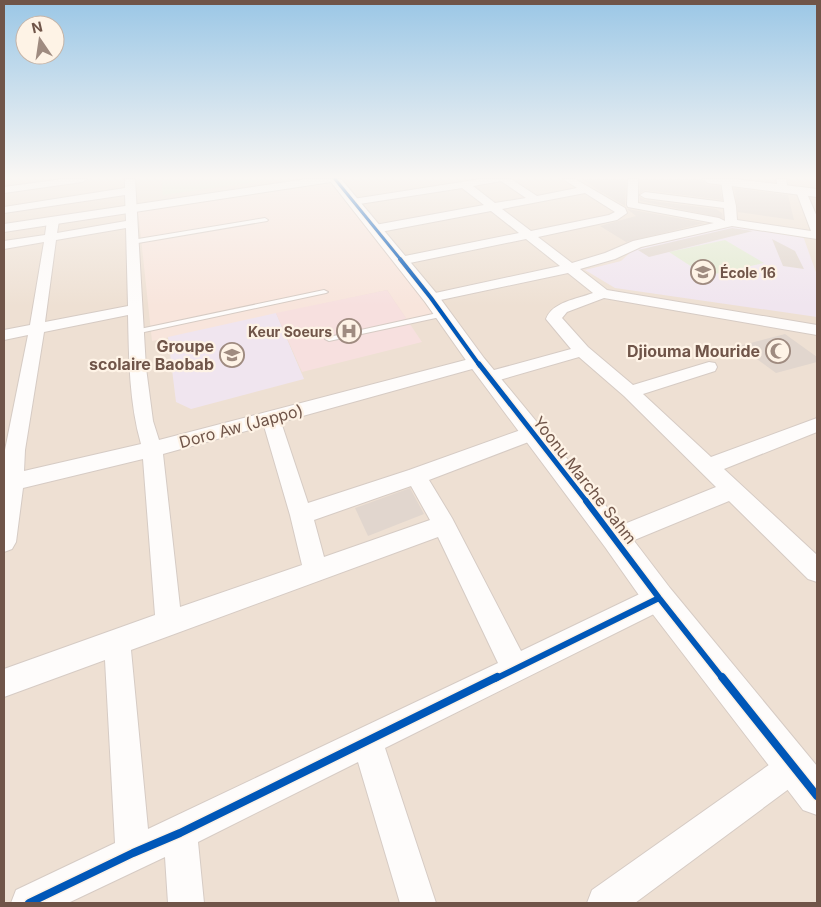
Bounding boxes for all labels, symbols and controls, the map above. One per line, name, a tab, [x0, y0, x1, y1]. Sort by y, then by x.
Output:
north arrow	[15, 15, 65, 65]
text: N	[30, 17, 44, 36]
school or university icon: École 16	[690, 259, 716, 285]
place label: École 16	[720, 263, 776, 281]
hospital icon: Keur Soeurs	[336, 318, 362, 344]
place label: Keur Soeurs	[248, 323, 332, 340]
place label: Groupe scolaire Baobab	[89, 336, 214, 374]
mosque icon: Djiouma Mouride	[765, 338, 791, 364]
place label: Djiouma Mouride	[627, 341, 760, 361]
school or university icon: Groupe scolaire Baobab	[219, 342, 245, 368]
street label: Doro Aw (Jappo)	[177, 400, 305, 452]
street label: Yoonu Marche Sahm	[529, 412, 641, 548]

